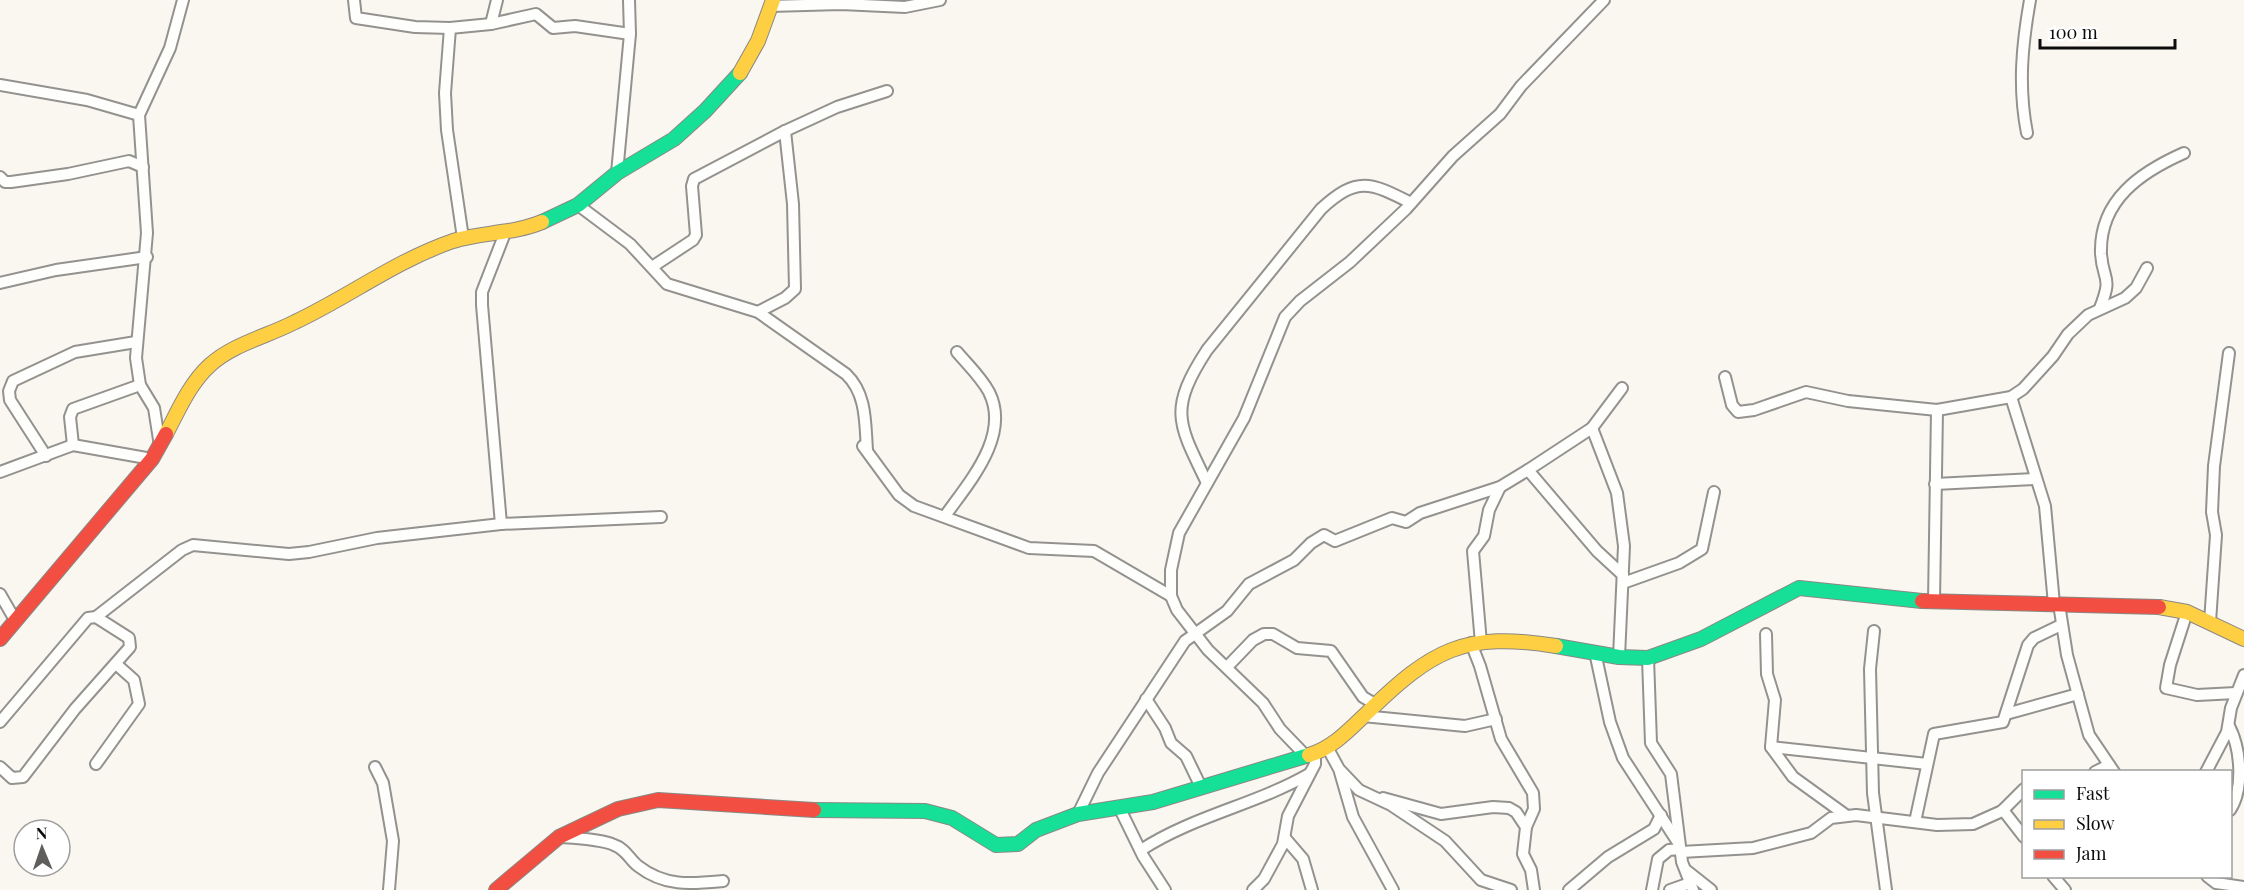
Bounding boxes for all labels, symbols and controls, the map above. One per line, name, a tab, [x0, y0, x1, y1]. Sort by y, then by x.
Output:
scale bar	[2040, 12, 2175, 50]
text: 100 m	[2049, 20, 2098, 44]
legend	[2022, 770, 2232, 878]
text: Fast	[2076, 781, 2110, 805]
text: Slow	[2076, 811, 2114, 835]
north arrow	[12, 818, 72, 878]
text: N	[35, 822, 48, 843]
text: Jam	[2075, 841, 2106, 865]

